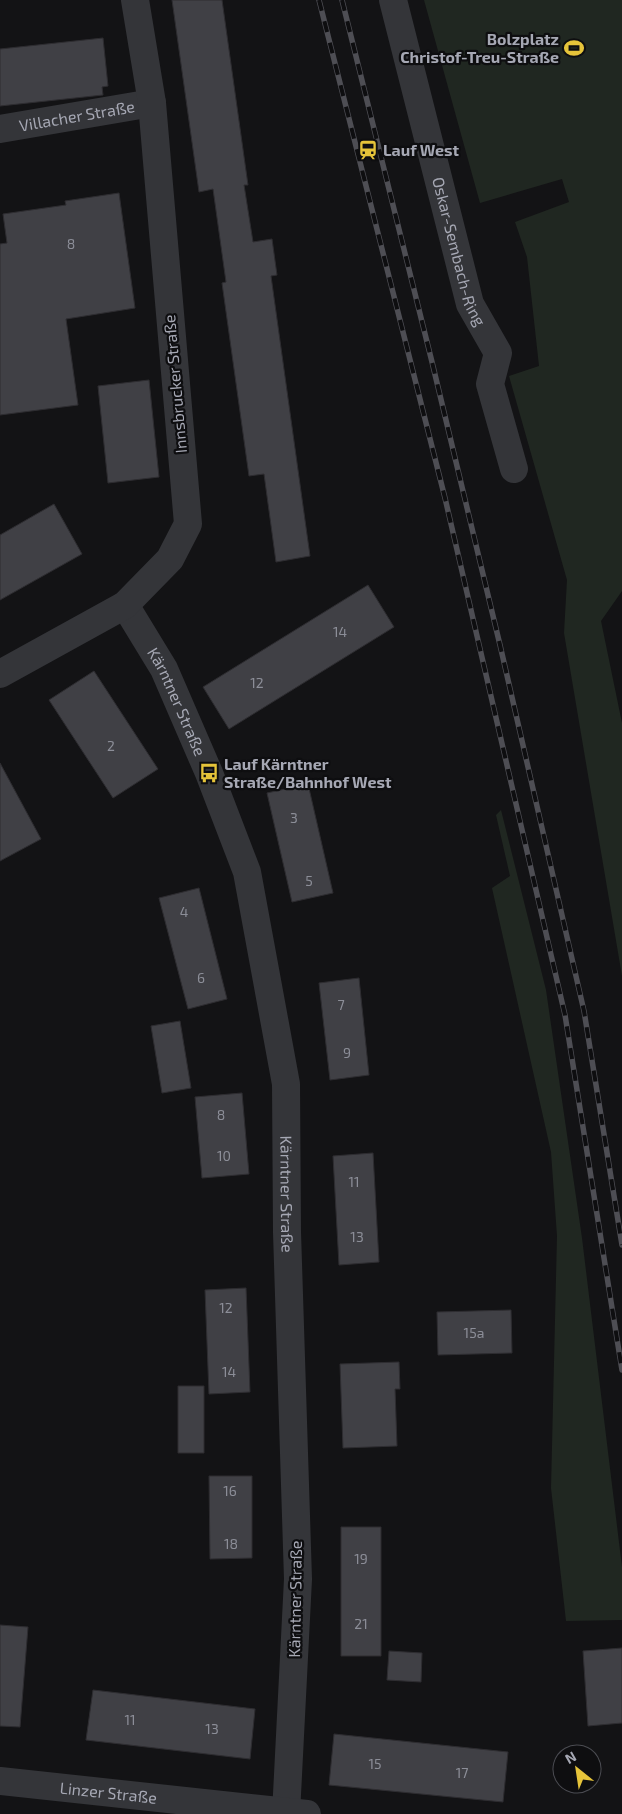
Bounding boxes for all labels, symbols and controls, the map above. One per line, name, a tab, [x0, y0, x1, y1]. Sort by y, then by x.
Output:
place label: Bolzplatz Christof-Treu-Straße	[400, 29, 559, 66]
sports icon: Bolzplatz Christof-Treu-Straße	[563, 37, 585, 59]
street label: Villacher Straße	[18, 96, 136, 135]
station icon: Lauf West	[357, 139, 379, 161]
place label: Lauf West	[383, 140, 460, 159]
street label: Oskar-Sembach-Ring	[429, 175, 490, 329]
house number: 8	[67, 235, 75, 252]
street label: Innsbrucker Straße	[159, 314, 190, 454]
house number: 14	[333, 623, 347, 640]
street label: Kärntner Straße	[144, 644, 210, 759]
house number: 12	[250, 674, 264, 691]
house number: 2	[107, 737, 115, 754]
place label: Lauf Kärntner Straße/Bahnhof West	[224, 754, 392, 791]
bus stop icon: Lauf Kärntner Straße/Bahnhof West	[198, 762, 220, 784]
house number: 3	[290, 809, 298, 826]
house number: 5	[305, 872, 313, 889]
house number: 4	[180, 903, 188, 920]
house number: 6	[197, 969, 205, 986]
house number: 7	[337, 996, 345, 1013]
house number: 9	[343, 1044, 351, 1061]
house number: 8	[217, 1106, 225, 1123]
street label: Kärntner Straße	[277, 1135, 298, 1253]
house number: 10	[217, 1147, 231, 1164]
house number: 11	[348, 1173, 360, 1190]
house number: 13	[350, 1228, 364, 1245]
house number: 12	[219, 1299, 233, 1316]
house number: 15a	[464, 1324, 484, 1341]
house number: 14	[222, 1363, 236, 1380]
house number: 16	[223, 1482, 237, 1499]
house number: 18	[224, 1535, 238, 1552]
street label: Kärntner Straße	[284, 1540, 305, 1658]
house number: 19	[354, 1550, 368, 1567]
house number: 21	[354, 1615, 368, 1632]
house number: 11	[124, 1711, 136, 1728]
house number: 13	[205, 1720, 219, 1737]
north arrow	[552, 1744, 602, 1794]
text: N	[562, 1747, 579, 1767]
house number: 15	[368, 1755, 382, 1772]
house number: 17	[456, 1764, 468, 1781]
street label: Linzer Straße	[59, 1777, 158, 1807]

